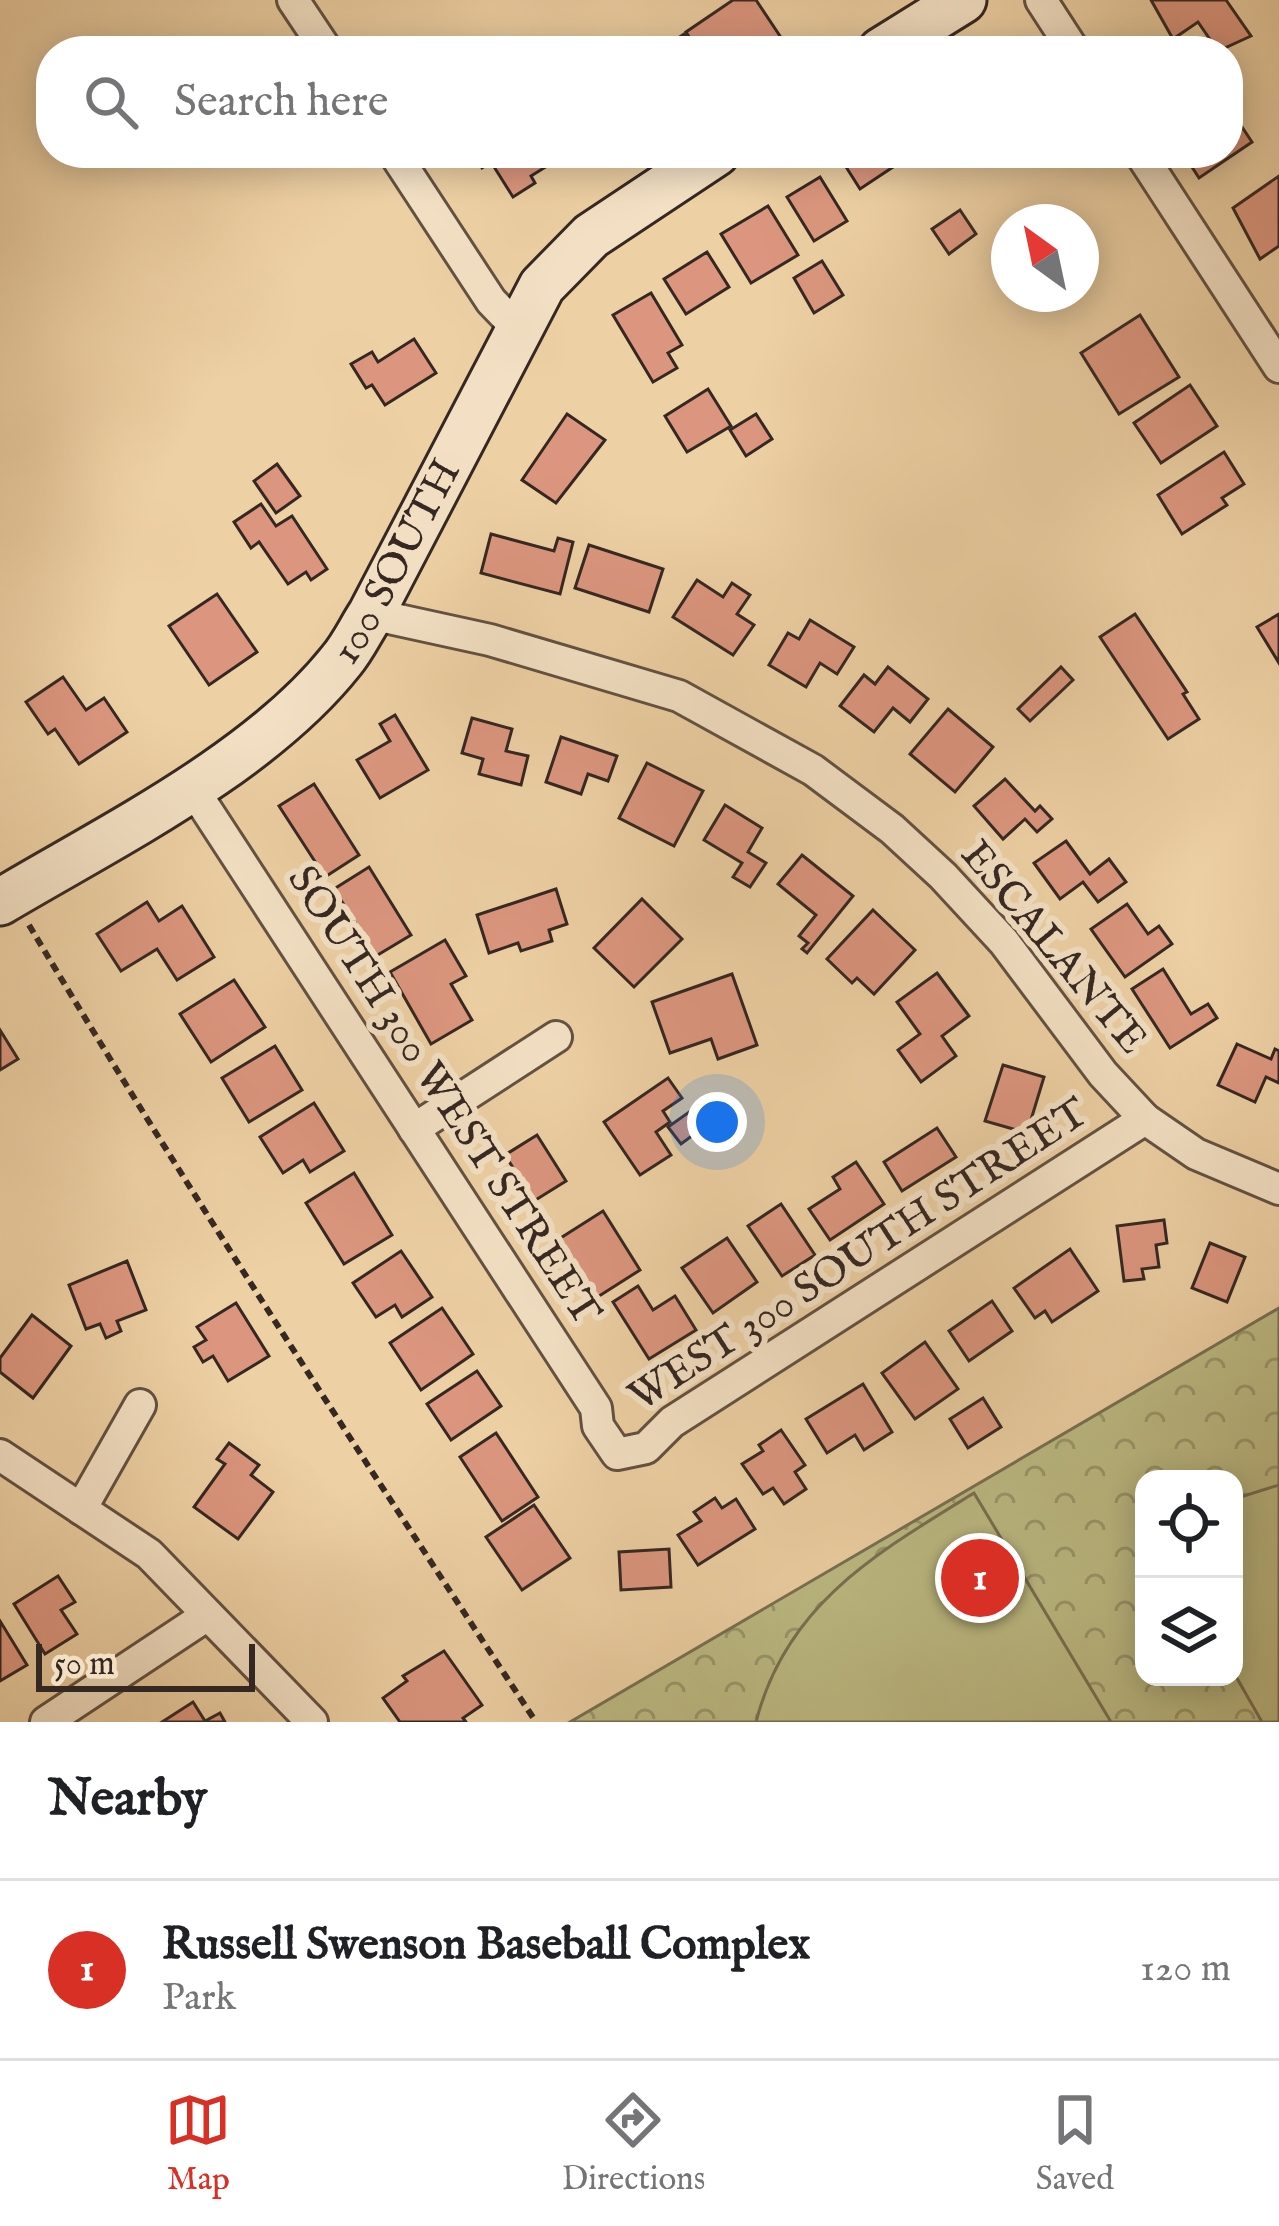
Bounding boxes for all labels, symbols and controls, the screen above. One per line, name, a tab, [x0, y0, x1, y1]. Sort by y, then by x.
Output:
search box	[36, 36, 1243, 168]
icon: search	[78, 69, 144, 135]
text: Search here	[174, 74, 388, 131]
north arrow	[991, 204, 1099, 312]
street label: 100 SOUTH	[321, 451, 473, 675]
street label: ESCALANTE	[948, 830, 1158, 1066]
street label: SOUTH 300 WEST STREET	[275, 856, 612, 1336]
street label: WEST 300 SOUTH STREET	[619, 1087, 1099, 1424]
your location	[687, 1092, 747, 1152]
map controls	[1135, 1470, 1243, 1686]
button: locate	[1135, 1470, 1243, 1578]
pin: 1	[941, 1533, 1019, 1623]
button: layers	[1135, 1578, 1243, 1686]
scale bar	[36, 1638, 255, 1691]
text: 50 m	[54, 1644, 115, 1686]
text: Nearby	[48, 1768, 207, 1833]
text: Russell Swenson Baseball Complex	[162, 1917, 810, 1974]
text: 1	[80, 1945, 94, 1994]
text: 120 m	[1140, 1945, 1231, 1994]
text: Park	[162, 1974, 236, 2023]
tab: Map	[165, 2087, 231, 2201]
tab: Directions	[562, 2087, 705, 2201]
tab: Saved	[1036, 2087, 1114, 2201]

